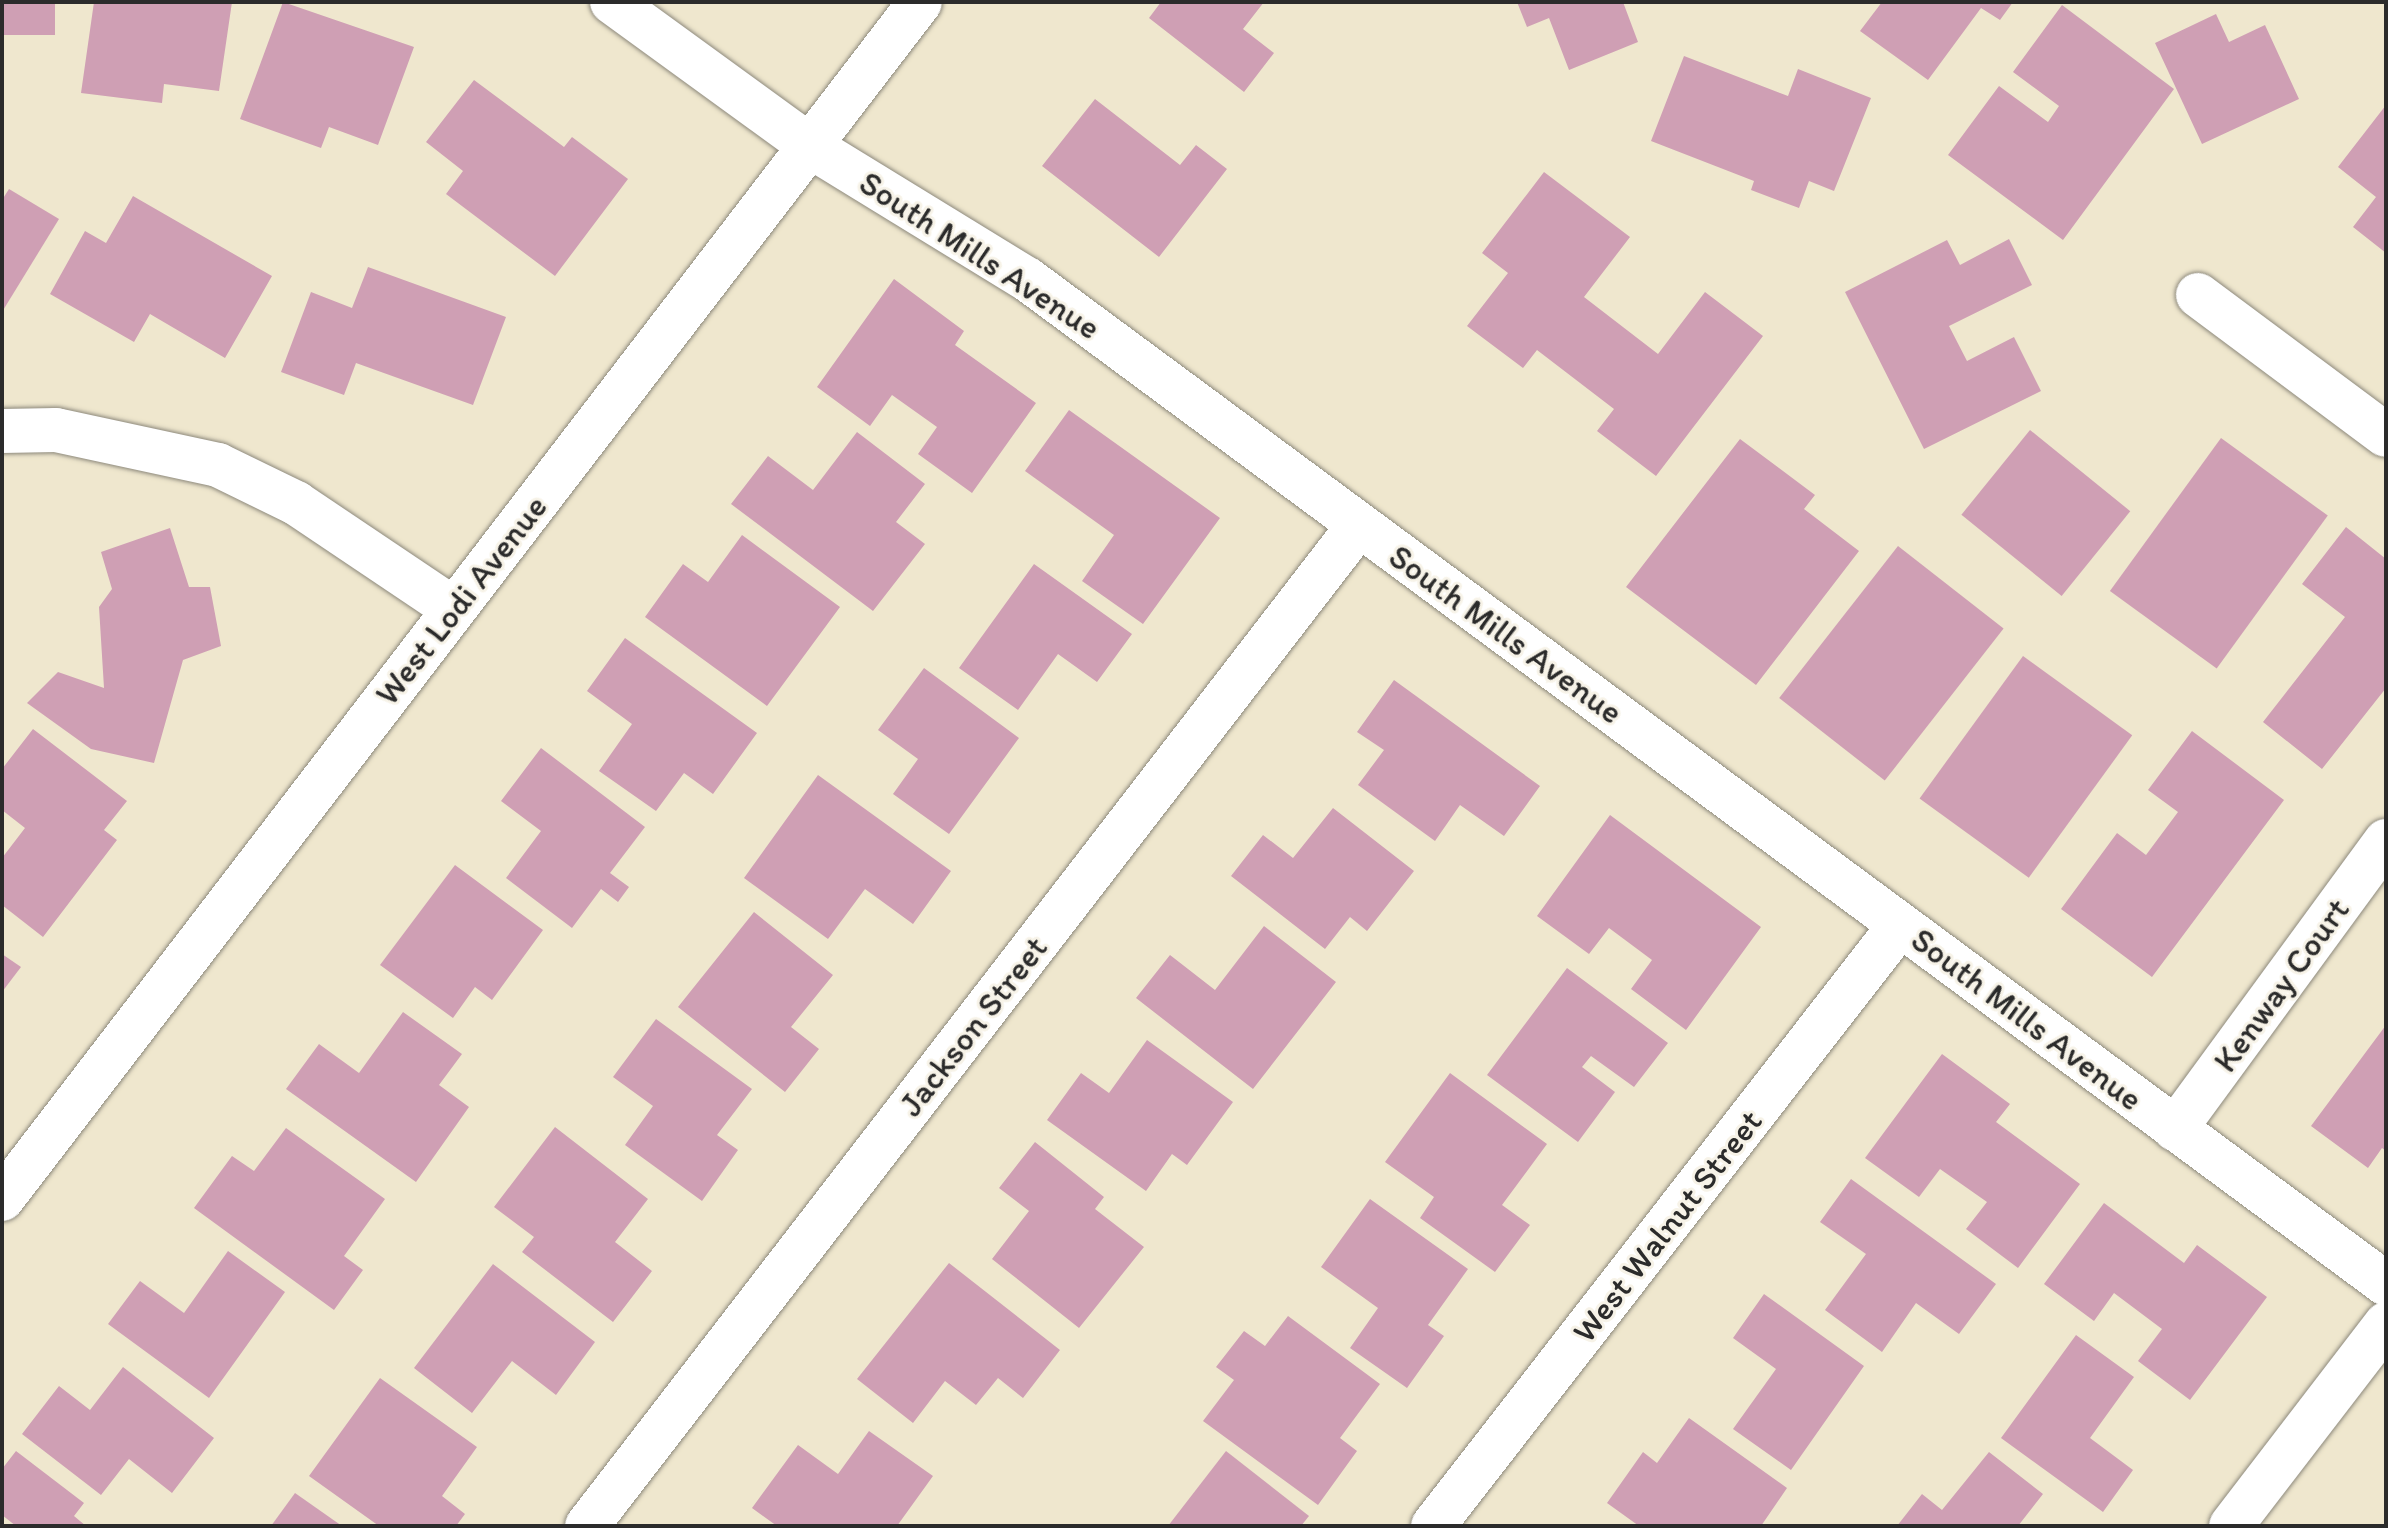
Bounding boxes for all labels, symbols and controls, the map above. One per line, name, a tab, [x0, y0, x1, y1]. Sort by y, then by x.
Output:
street label: South Mills Avenue	[853, 163, 1107, 347]
street label: West Lodi Avenue	[366, 487, 556, 713]
street label: South Mills Avenue	[1382, 536, 1630, 732]
street label: Kenway Court	[2204, 890, 2358, 1080]
street label: South Mills Avenue	[1904, 919, 2150, 1119]
street label: Jackson Street	[890, 928, 1056, 1124]
street label: West Walnut Street	[1564, 1102, 1770, 1350]

